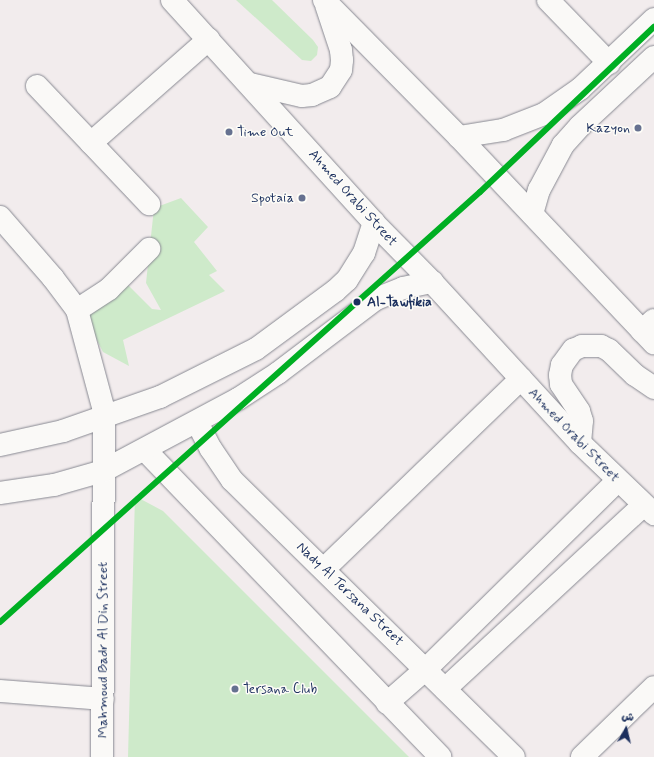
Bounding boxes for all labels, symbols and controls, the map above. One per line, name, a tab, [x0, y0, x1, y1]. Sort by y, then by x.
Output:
place label: Kazyon	[586, 120, 630, 136]
marker: Kazyon	[633, 123, 643, 133]
place label: Time Out	[237, 124, 292, 140]
marker: Time Out	[224, 127, 234, 137]
street label: Ahmed Orabi Street	[305, 146, 401, 250]
place label: Spotaia	[251, 190, 294, 206]
marker: Spotaia	[297, 193, 307, 203]
place label: Al-Tawfikia	[367, 294, 432, 310]
marker: Al-Tawfikia	[350, 295, 364, 309]
street label: Ahmed Orabi Street	[525, 385, 623, 485]
street label: Nady Al Tersana Street	[294, 539, 406, 649]
street label: Mahmoud Badr Al Din Street	[95, 560, 111, 740]
place label: Tersana Club	[243, 681, 320, 697]
marker: Tersana Club	[230, 684, 240, 694]
north arrow	[606, 709, 646, 749]
text: ش	[621, 709, 635, 725]

